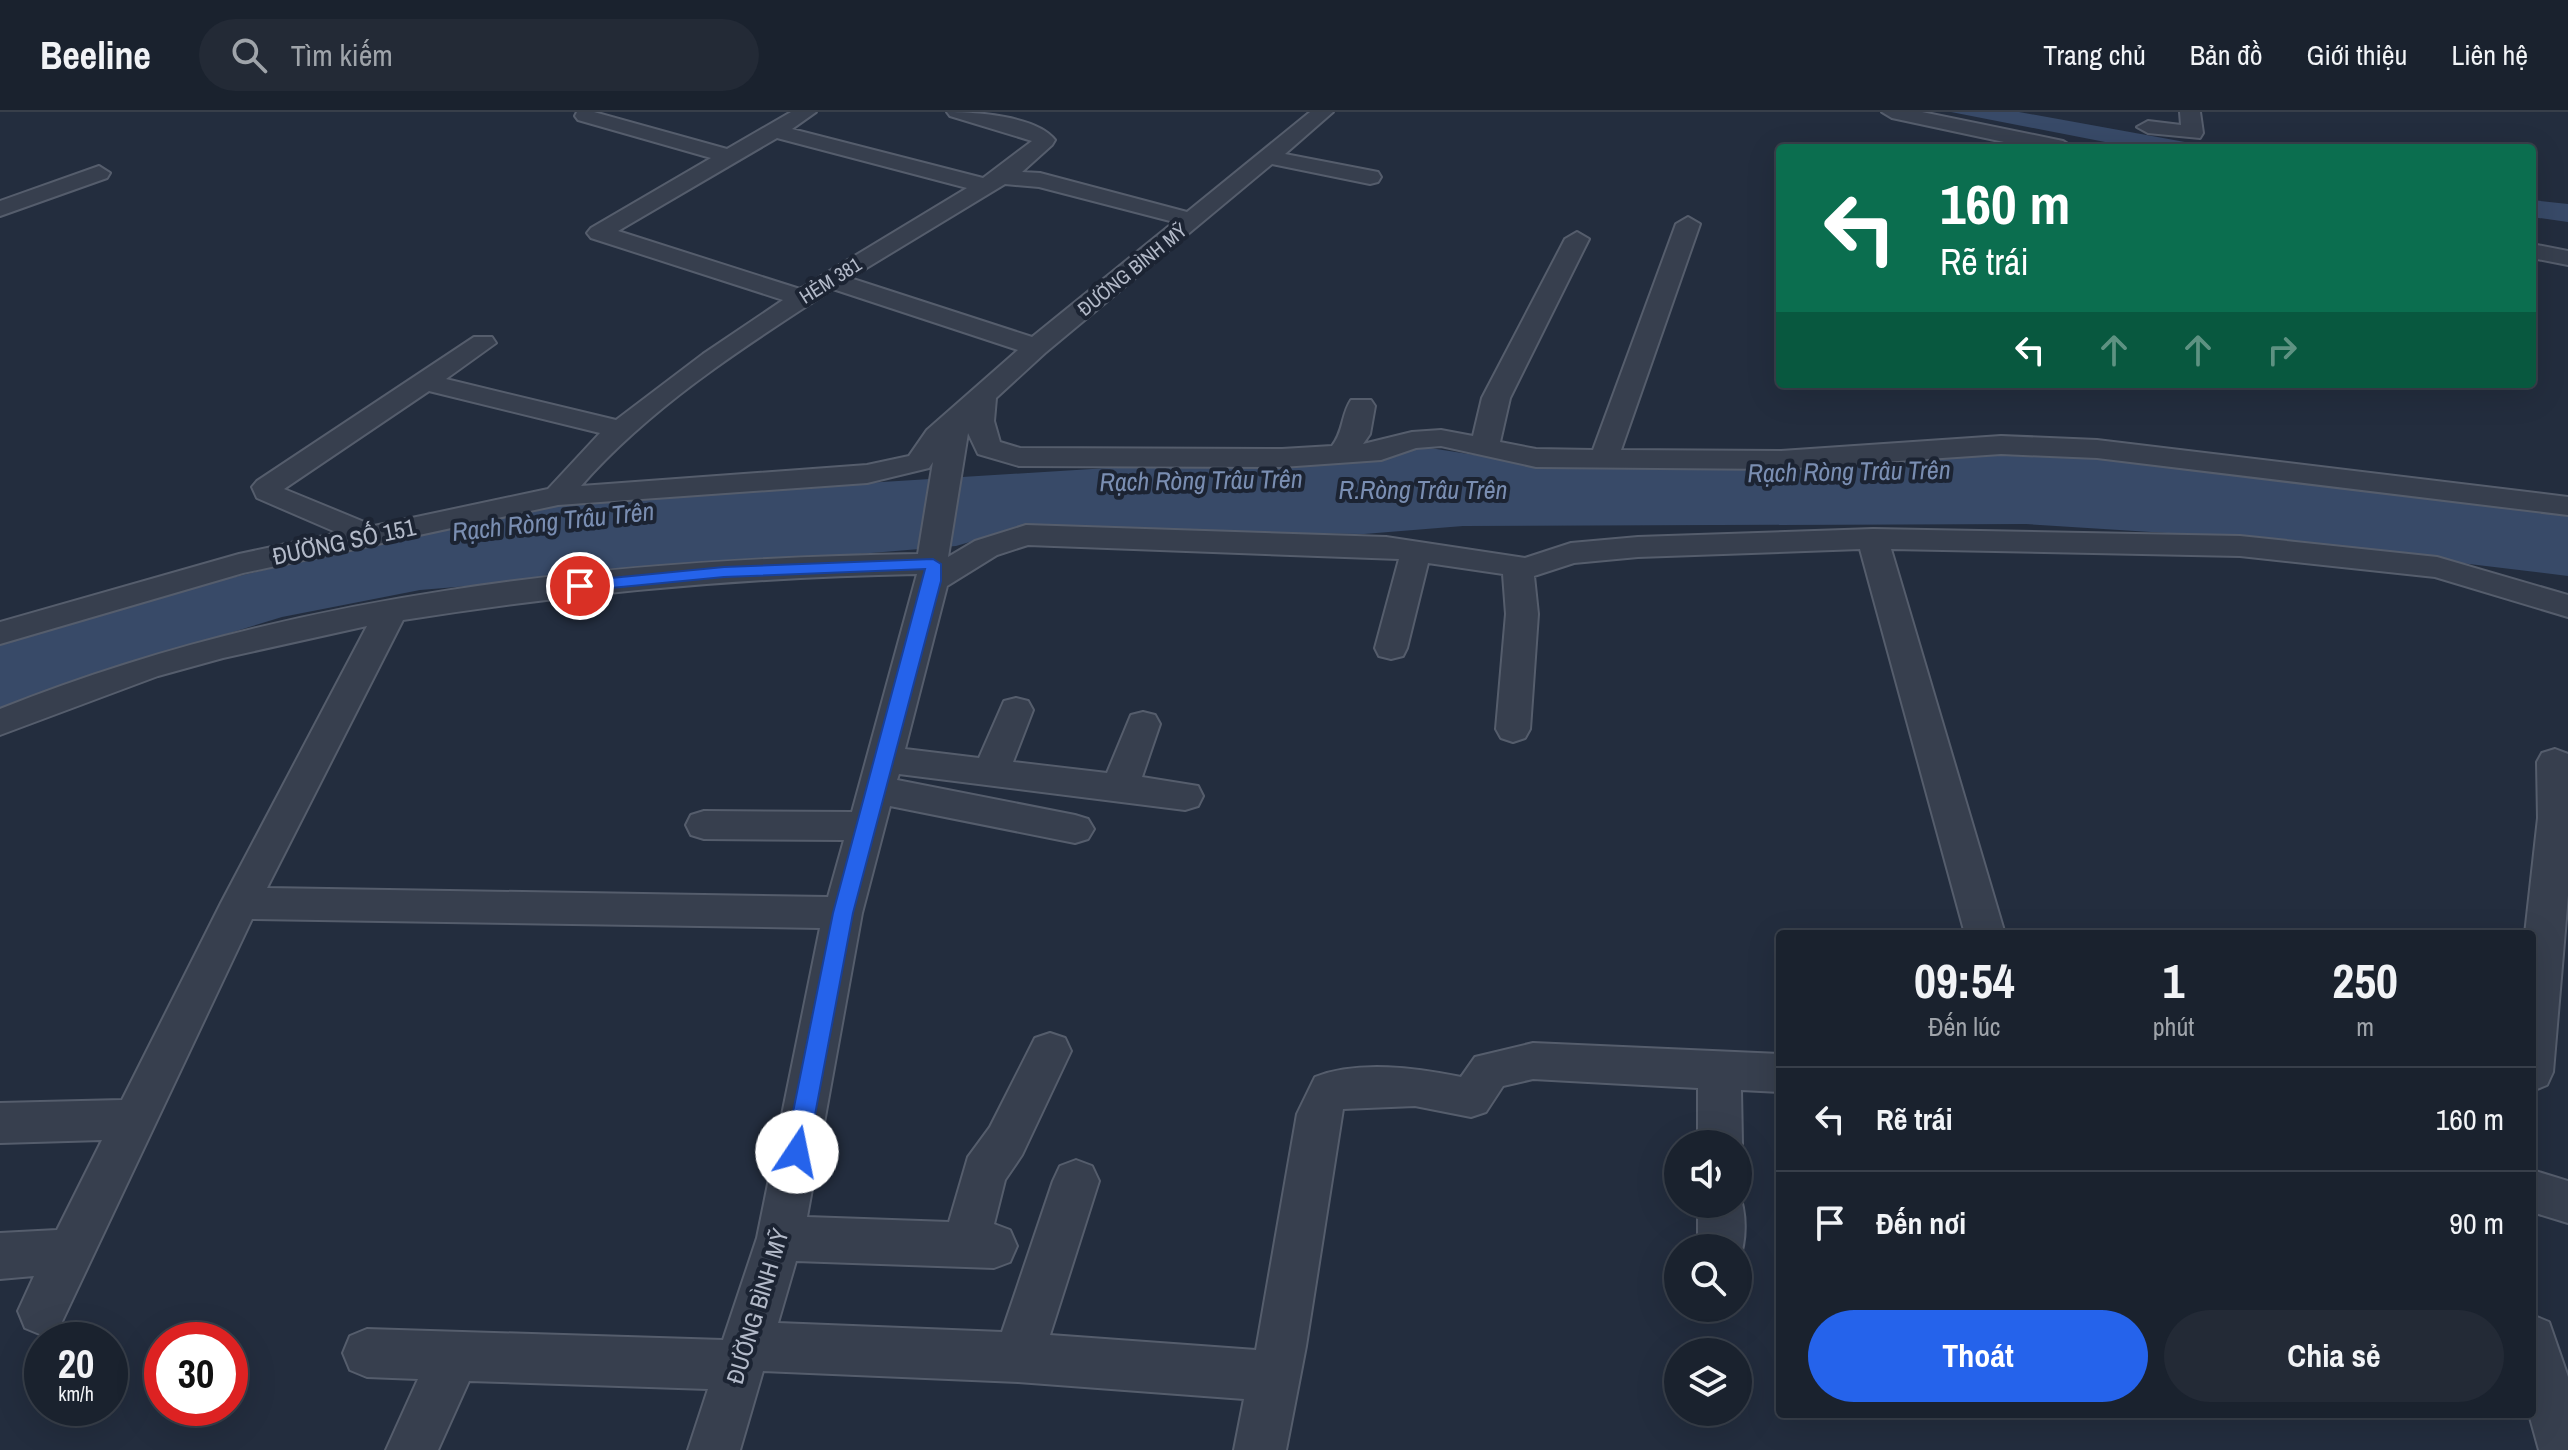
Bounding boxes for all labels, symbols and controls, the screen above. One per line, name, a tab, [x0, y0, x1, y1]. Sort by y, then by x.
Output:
search box	[199, 19, 759, 91]
text: Beeline	[40, 30, 151, 81]
icon: search	[227, 33, 271, 77]
text: Tìm kiếm	[291, 35, 393, 75]
text: Trang chủ	[2043, 36, 2146, 74]
text: Bản đồ	[2190, 36, 2263, 74]
text: Giới thiệu	[2307, 36, 2407, 74]
text: Liên hệ	[2451, 36, 2528, 74]
text: 160 m	[1940, 166, 2070, 241]
icon: left	[1808, 176, 1912, 280]
street label: ĐƯỜNG BÌNH MỸ	[1071, 216, 1193, 322]
text: Rẽ trái	[1940, 238, 2029, 286]
street label: HẺM 381	[794, 250, 866, 310]
icon: left	[2008, 328, 2052, 372]
icon: ahead	[2092, 328, 2136, 372]
icon: ahead	[2176, 328, 2220, 372]
icon: right	[2260, 328, 2304, 372]
water label: Rạch Ròng Trâu Trên	[1747, 452, 1951, 490]
water label: Rạch Ròng Trâu Trên	[1099, 461, 1303, 499]
water label: R.Ròng Trâu Trên	[1339, 472, 1507, 507]
water label: Rạch Ròng Trâu Trên	[450, 493, 656, 549]
street label: ĐƯỜNG SỐ 151	[270, 510, 419, 572]
pin	[546, 552, 614, 620]
icon: arrive	[558, 564, 602, 608]
text: 09:54	[1914, 948, 2015, 1013]
text: 1	[2163, 948, 2184, 1013]
text: 250	[2332, 948, 2398, 1013]
text: Đến lúc	[1928, 1009, 2001, 1044]
text: phút	[2153, 1009, 2194, 1044]
text: m	[2356, 1009, 2374, 1044]
icon: left	[1808, 1097, 1852, 1141]
text: Rẽ trái	[1876, 1099, 1953, 1139]
text: 160 m	[2436, 1099, 2504, 1139]
position arrow	[755, 1110, 839, 1194]
map controls	[1664, 1130, 1752, 1426]
button: sound	[1664, 1130, 1752, 1218]
icon: arrive	[1808, 1201, 1852, 1245]
text: Đến nơi	[1876, 1203, 1966, 1243]
text: 90 m	[2449, 1203, 2504, 1243]
street label: ĐƯỜNG BÌNH MỸ	[718, 1224, 796, 1388]
button: search	[1664, 1234, 1752, 1322]
button: Thoát	[1808, 1310, 2148, 1402]
button: Chia sẻ	[2164, 1310, 2504, 1402]
speed limit sign: 30	[144, 1322, 248, 1426]
text: 20	[58, 1337, 94, 1390]
button: layers	[1664, 1338, 1752, 1426]
text: km/h	[58, 1380, 94, 1407]

